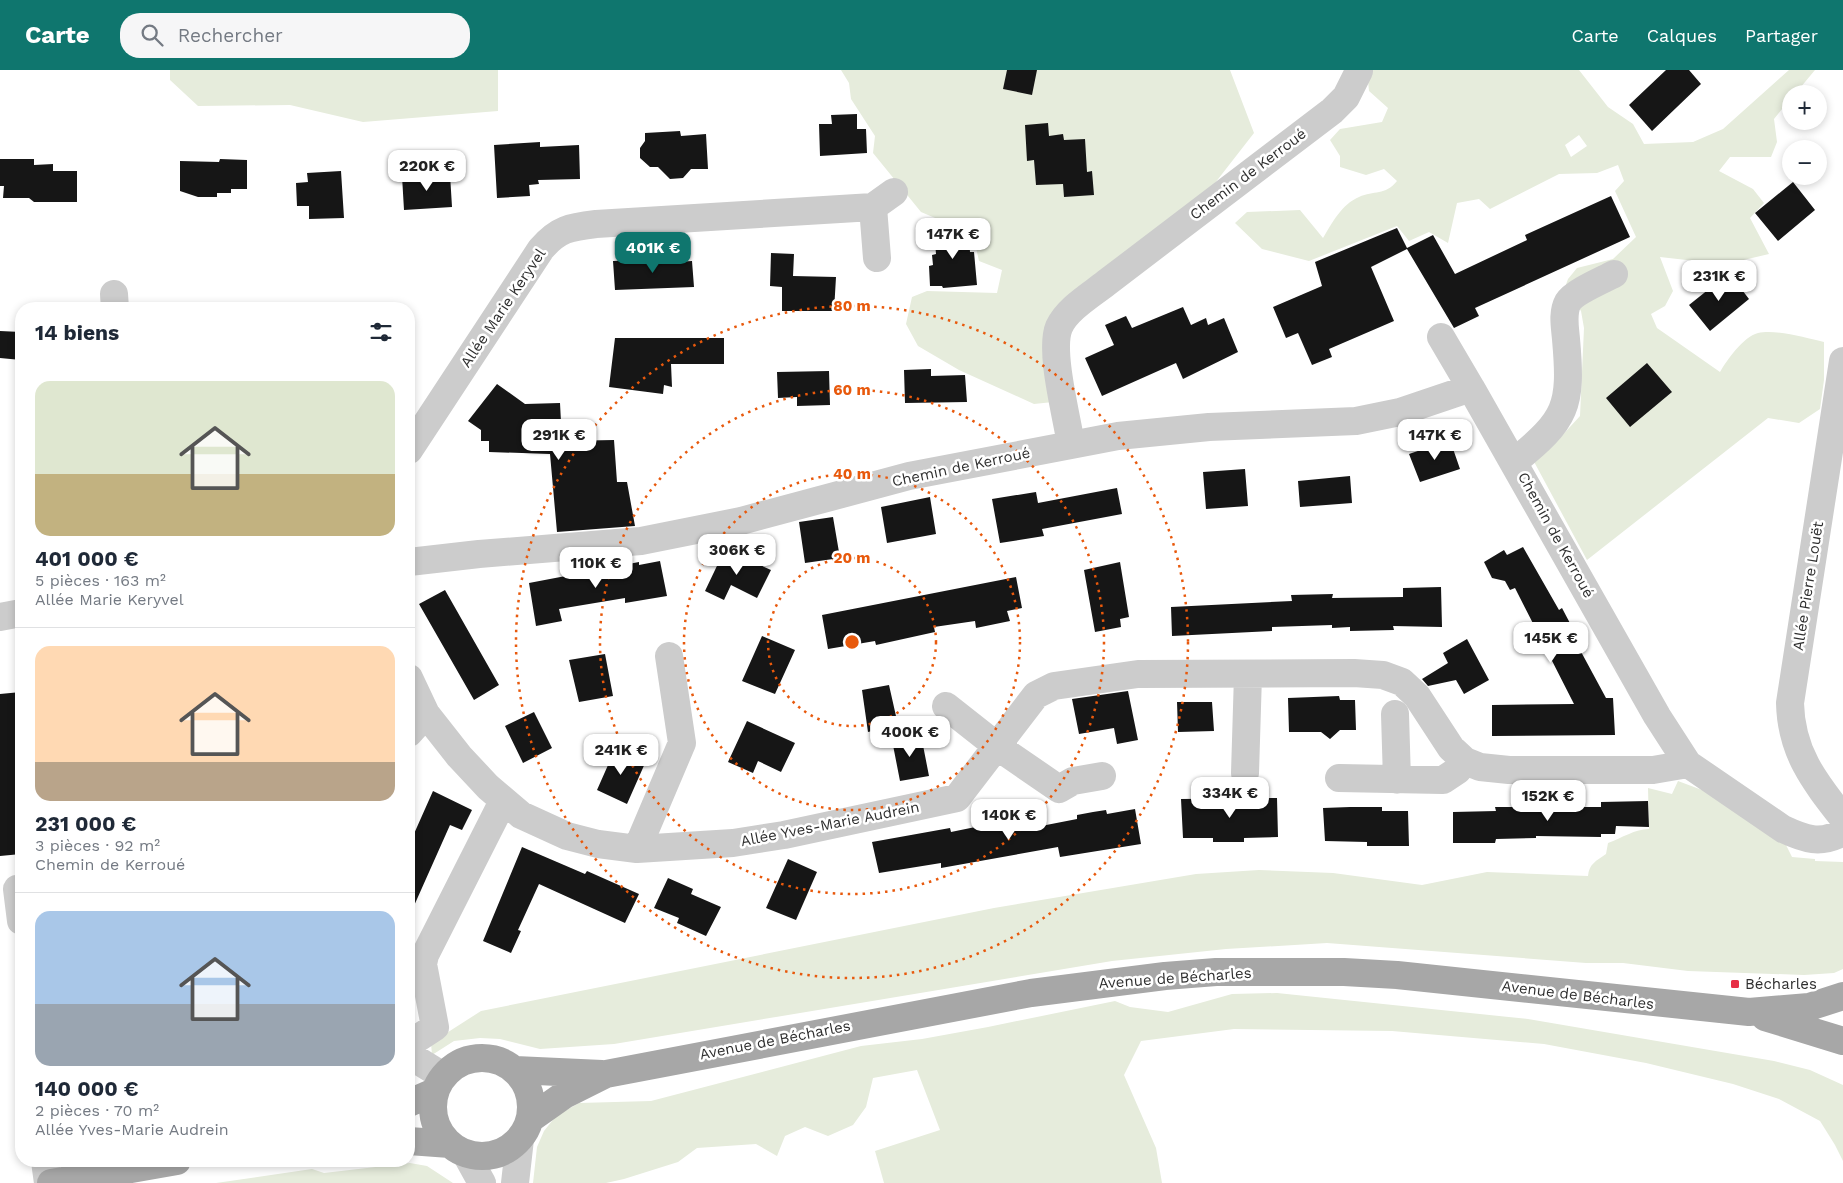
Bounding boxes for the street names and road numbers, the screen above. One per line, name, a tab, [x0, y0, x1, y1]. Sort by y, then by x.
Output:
street label: Chemin de Kerroué	[1186, 124, 1310, 224]
street label: Allée Marie Keryvel	[457, 245, 550, 371]
street label: Chemin de Kerroué	[890, 444, 1032, 490]
street label: Chemin de Kerroué	[1514, 469, 1598, 601]
street label: Allée Pierre Louët	[1789, 519, 1827, 652]
street label: Allée Yves-Marie Audrein	[739, 798, 921, 850]
street label: Avenue de Bécharles	[1098, 964, 1252, 992]
street label: Avenue de Bécharles	[1501, 977, 1655, 1013]
street label: Avenue de Bécharles	[698, 1017, 852, 1063]

